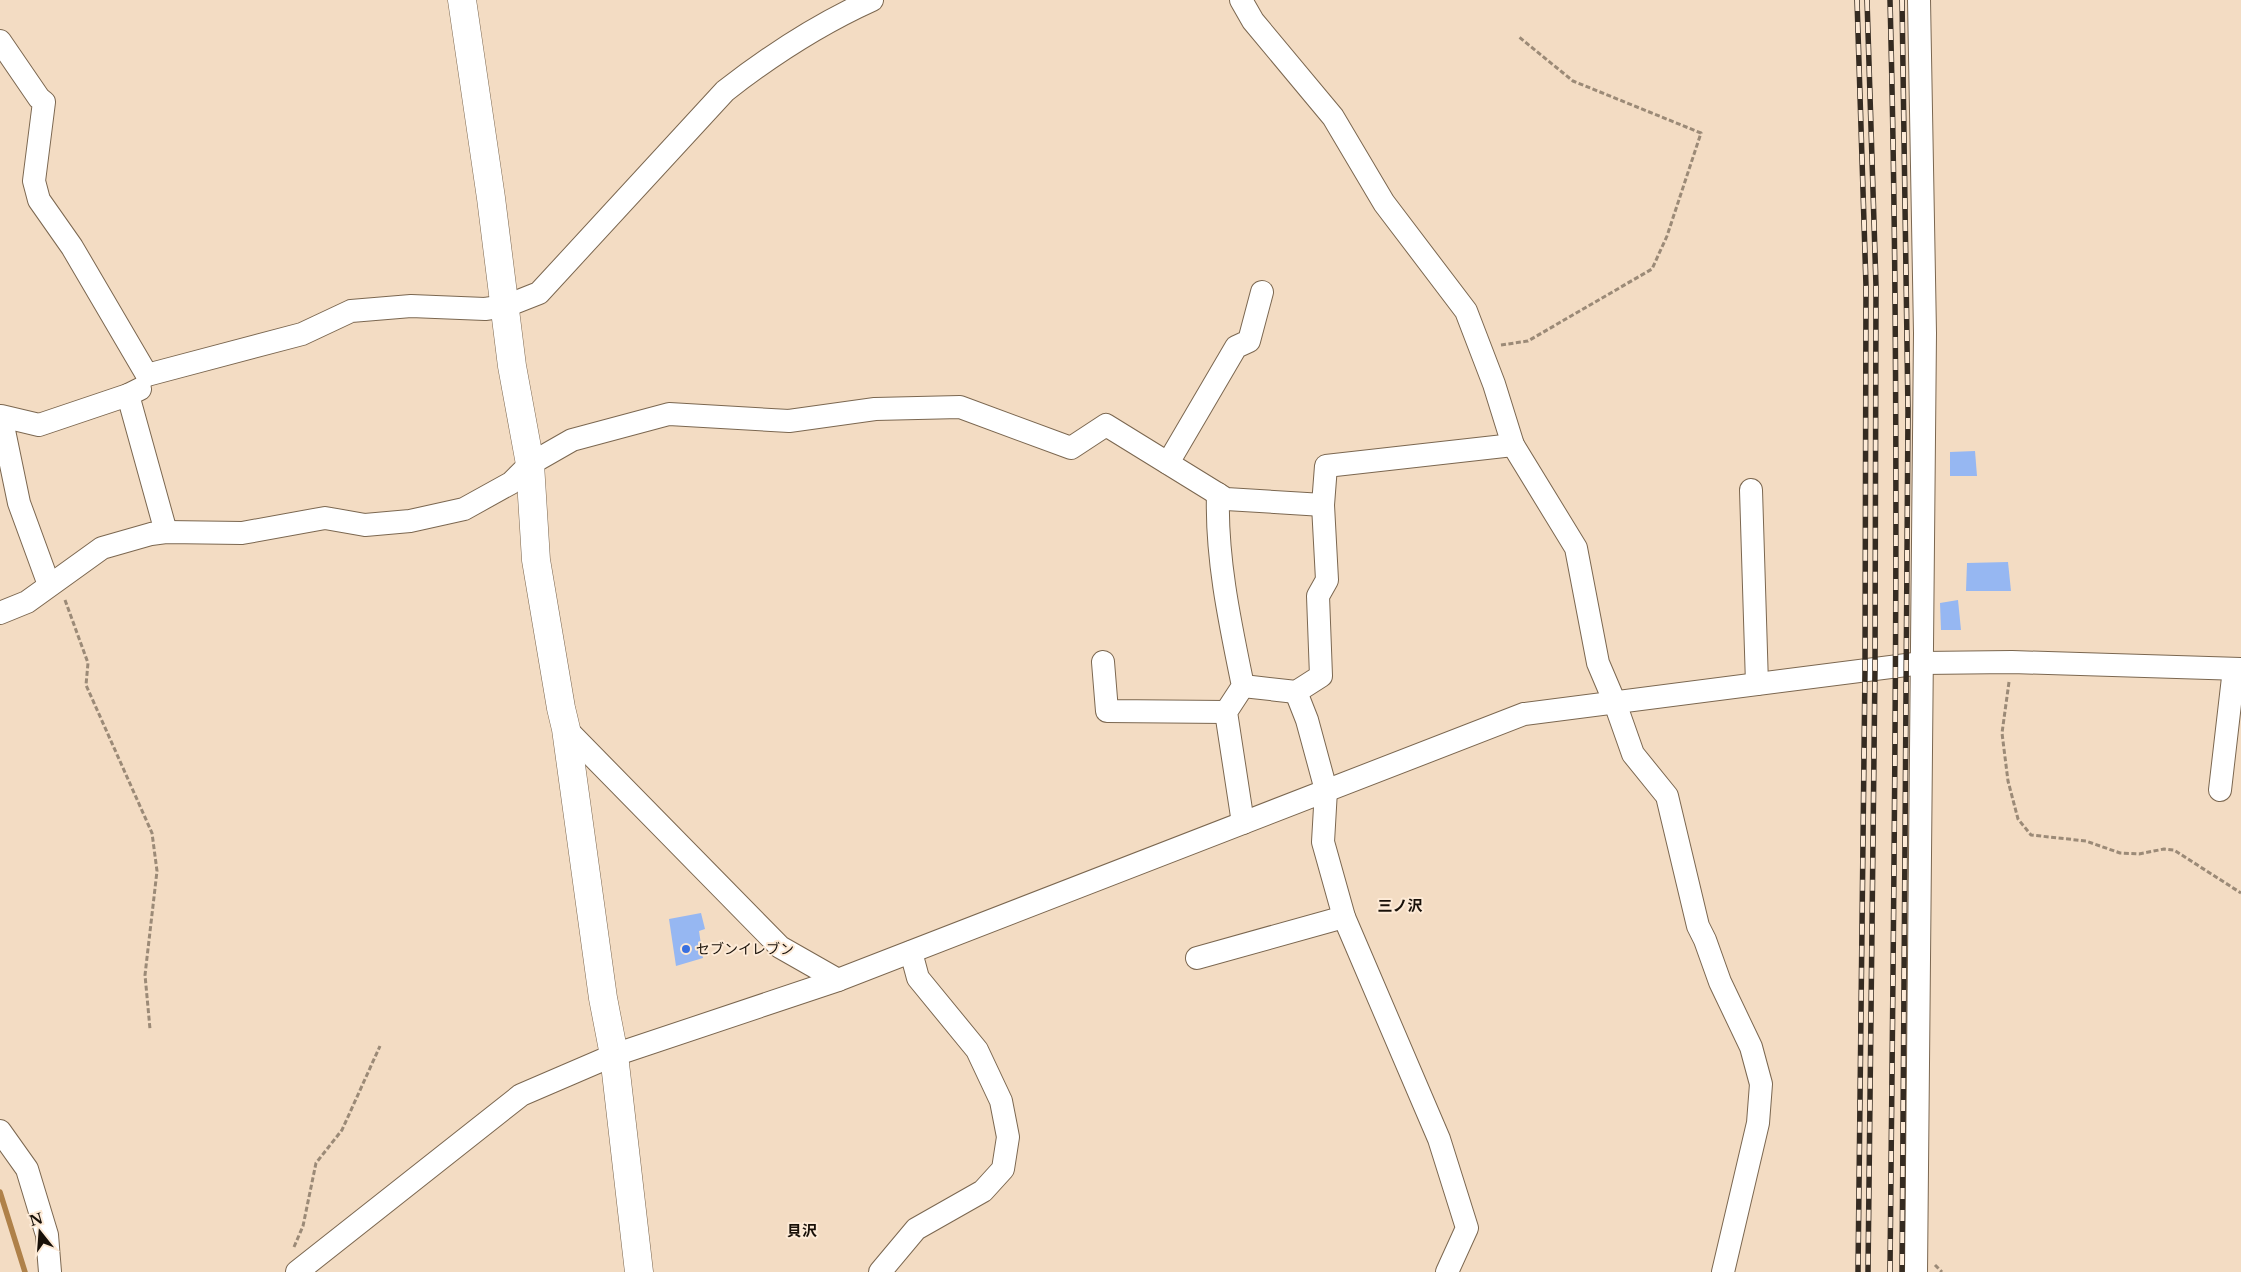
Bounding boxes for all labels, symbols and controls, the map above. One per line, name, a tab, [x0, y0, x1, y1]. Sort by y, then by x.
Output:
district label: 三ノ沢	[1377, 896, 1423, 915]
place label: セブンイレブン	[696, 940, 794, 958]
marker: セブンイレブン	[680, 943, 692, 955]
north arrow	[15, 1207, 65, 1257]
text: N	[27, 1209, 45, 1230]
district label: 貝沢	[787, 1221, 817, 1240]

